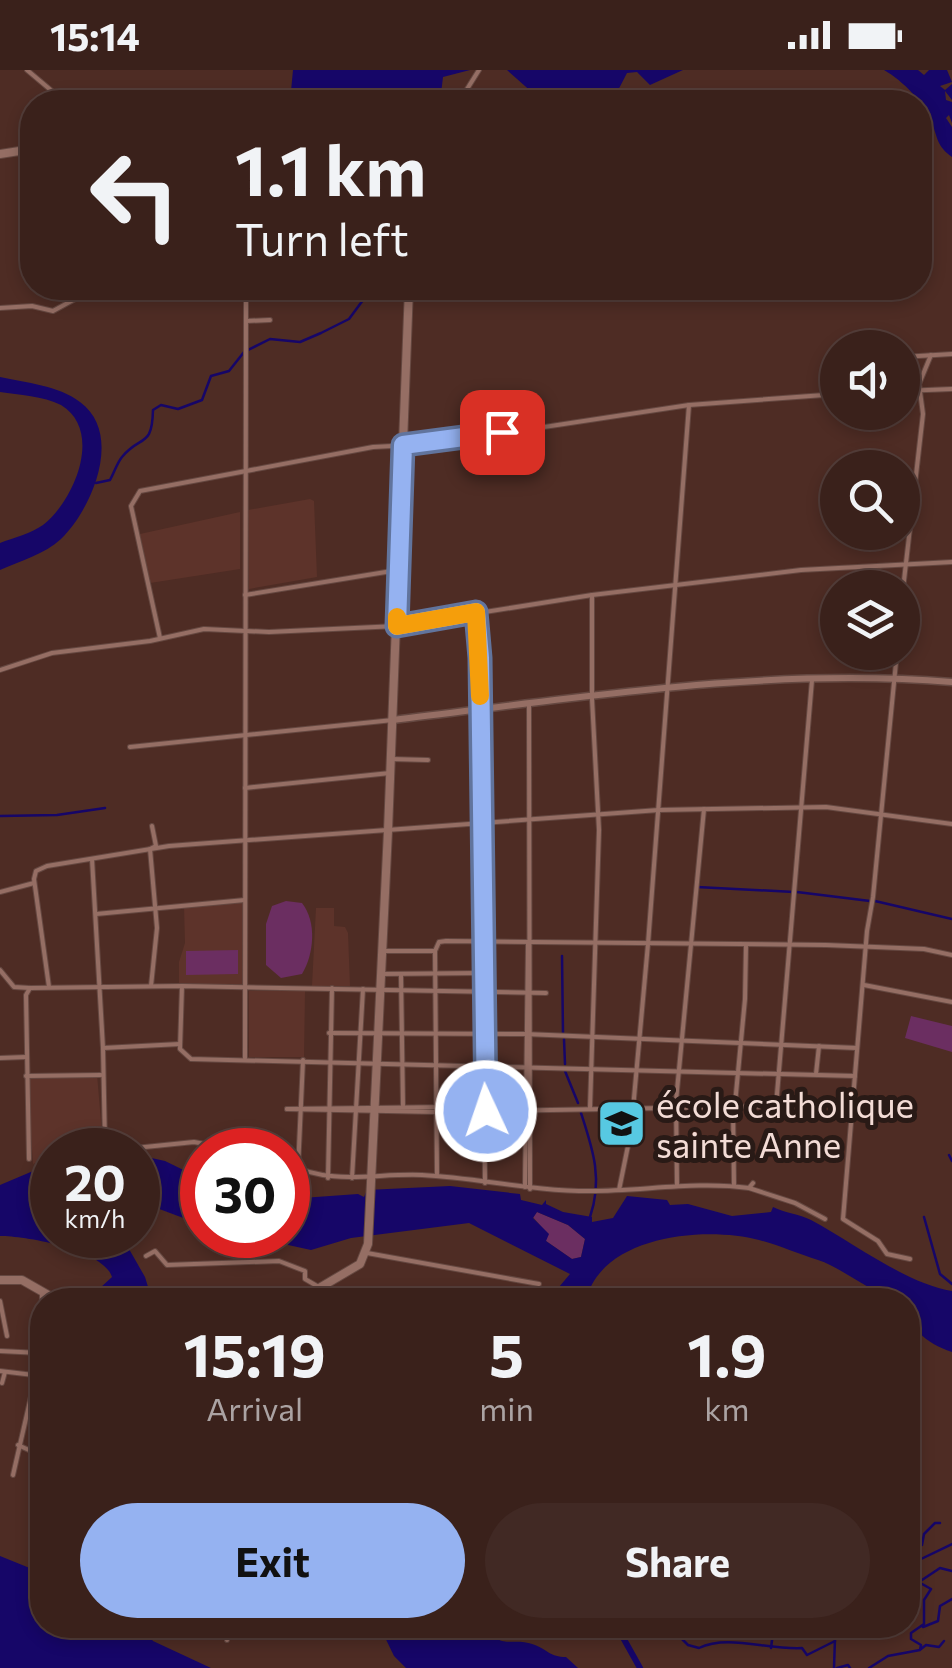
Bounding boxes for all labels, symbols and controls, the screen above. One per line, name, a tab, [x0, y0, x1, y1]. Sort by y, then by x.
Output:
text: 15:14	[50, 12, 140, 59]
text: 1.1 km	[235, 125, 426, 210]
icon: left	[70, 130, 200, 260]
text: Turn left	[235, 210, 409, 265]
map controls	[820, 330, 920, 670]
button: sound	[820, 330, 920, 430]
pin	[460, 390, 545, 475]
icon: arrive	[475, 405, 530, 460]
button: search	[820, 450, 920, 550]
button: layers	[820, 570, 920, 670]
position arrow	[434, 1059, 538, 1163]
place label: école catholique sainte Anne	[656, 1082, 914, 1165]
school or university icon: école catholique sainte Anne	[595, 1097, 647, 1149]
speed limit sign: 30	[180, 1128, 310, 1258]
text: 20	[64, 1150, 126, 1211]
text: km/h	[65, 1203, 125, 1233]
text: 15:19	[184, 1316, 326, 1389]
text: 5	[489, 1316, 524, 1389]
text: 1.9	[687, 1316, 766, 1389]
text: Arrival	[206, 1388, 303, 1428]
text: min	[479, 1388, 534, 1428]
text: km	[704, 1388, 749, 1428]
button: Exit	[80, 1503, 465, 1618]
button: Share	[485, 1503, 870, 1618]

